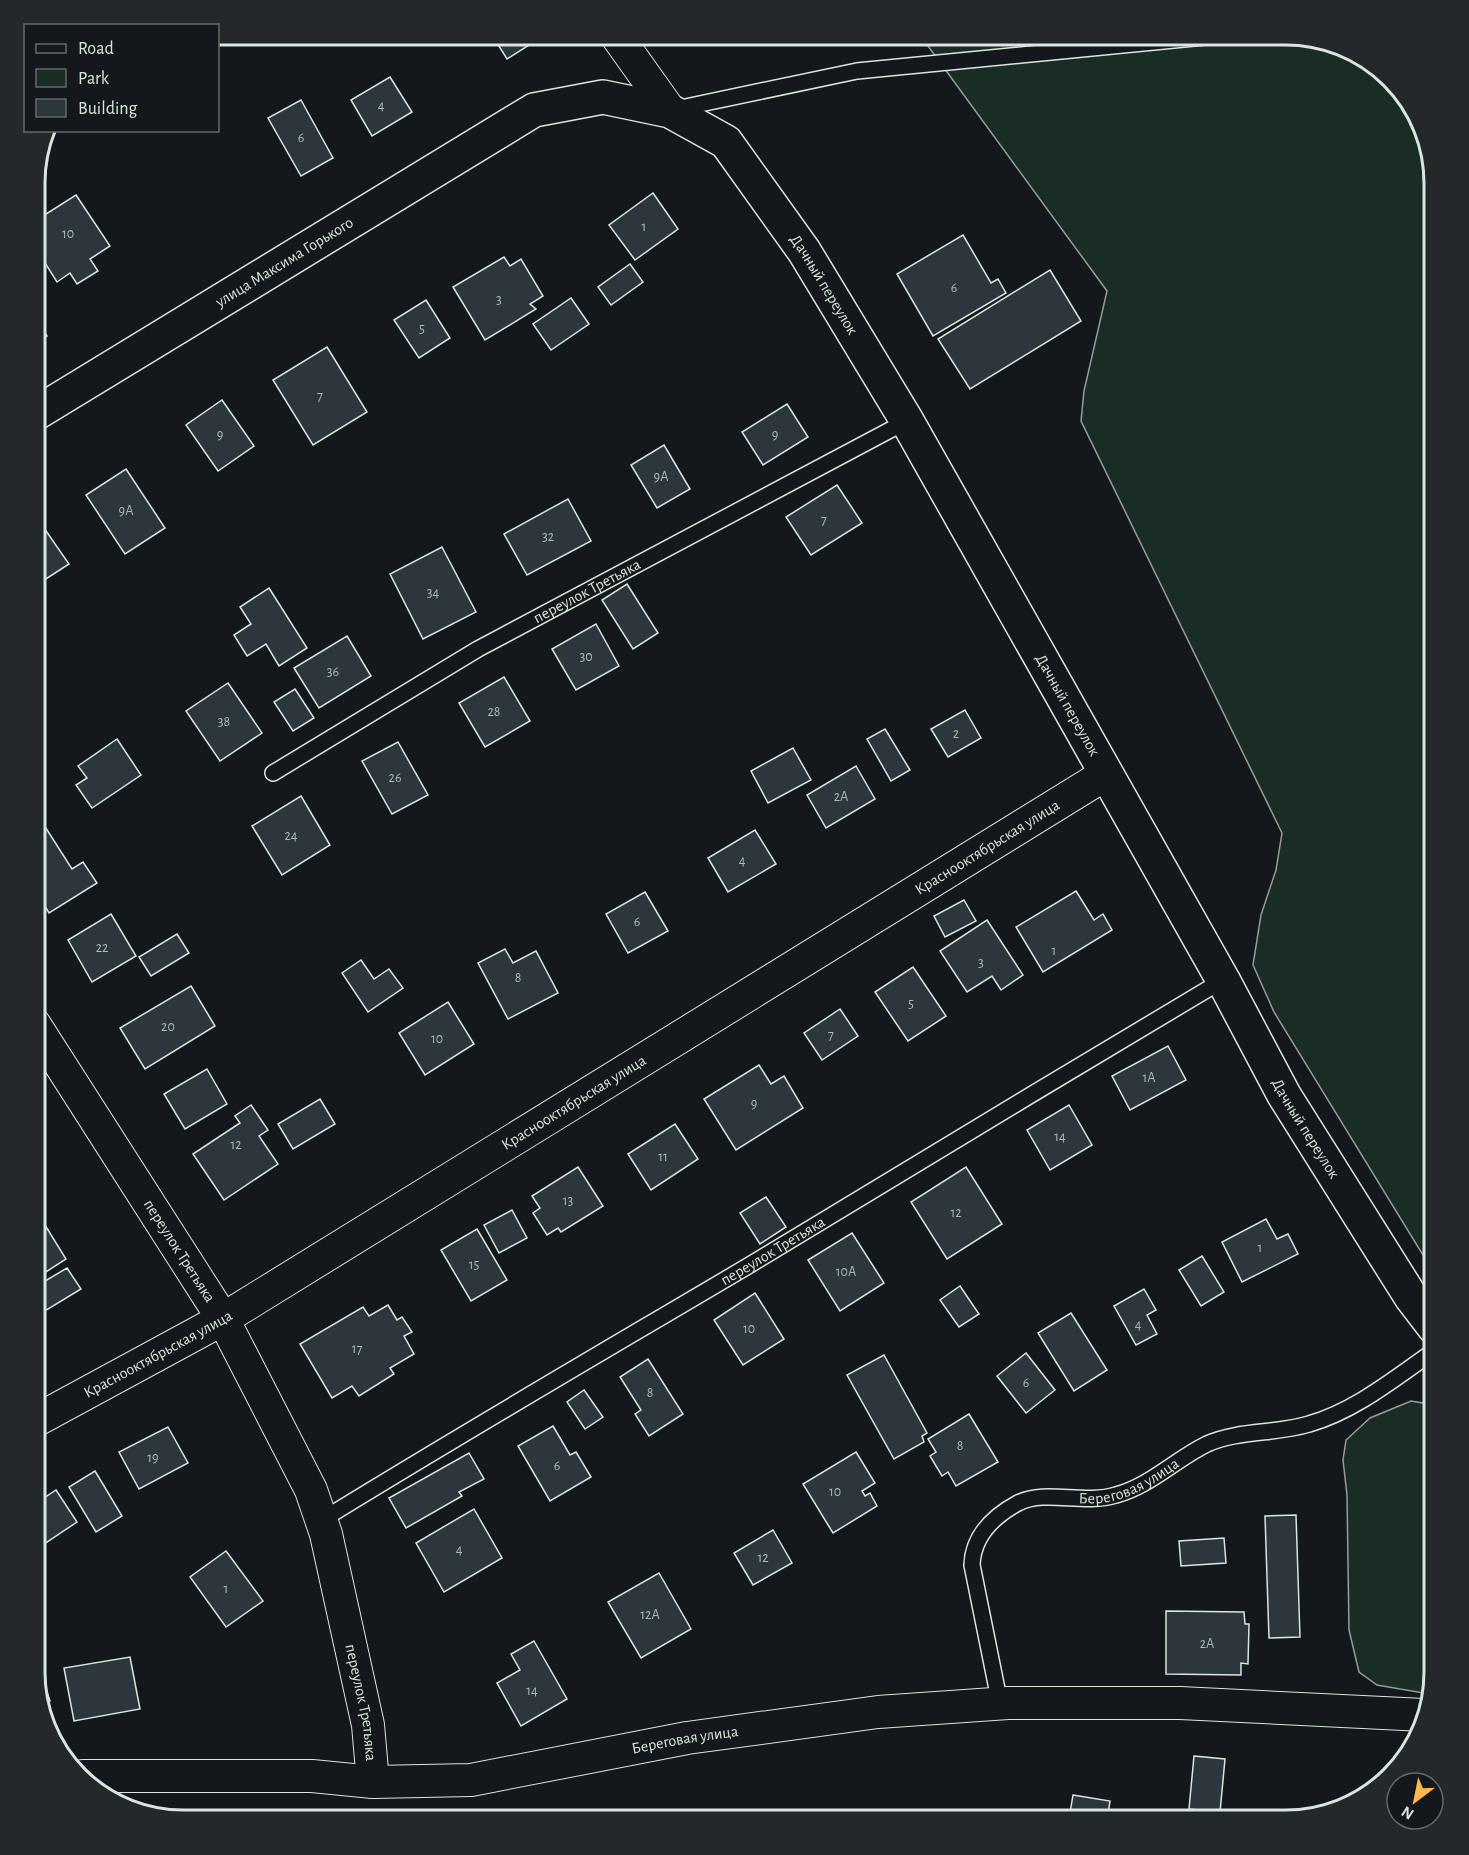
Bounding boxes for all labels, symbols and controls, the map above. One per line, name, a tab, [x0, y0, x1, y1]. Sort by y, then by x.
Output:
legend	[24, 24, 219, 132]
text: Road	[78, 40, 114, 58]
text: Park	[78, 70, 110, 88]
house number: 4	[378, 99, 385, 113]
text: Building	[78, 100, 138, 118]
house number: 6	[298, 131, 304, 145]
street label: улица Максима Горького	[212, 214, 356, 311]
house number: 1	[642, 220, 646, 234]
house number: 10	[62, 227, 74, 241]
street label: Дачный переулок	[787, 232, 861, 338]
house number: 6	[951, 281, 957, 295]
house number: 3	[496, 293, 502, 307]
house number: 5	[419, 322, 425, 336]
house number: 7	[317, 389, 323, 403]
house number: 9	[217, 428, 223, 442]
house number: 9	[772, 428, 778, 442]
house number: 9А	[654, 470, 668, 484]
house number: 9А	[119, 504, 133, 518]
house number: 7	[821, 513, 827, 527]
house number: 32	[542, 530, 554, 544]
street label: переулок Третьяка	[531, 556, 643, 626]
house number: 34	[427, 586, 440, 600]
house number: 30	[579, 650, 593, 664]
street label: Дачный переулок	[1032, 651, 1103, 759]
house number: 36	[327, 665, 339, 679]
house number: 28	[487, 705, 501, 719]
house number: 38	[218, 715, 230, 729]
house number: 2	[953, 727, 959, 741]
house number: 26	[389, 771, 401, 785]
house number: 2А	[834, 790, 848, 804]
street label: Краснооктябрьская улица	[912, 797, 1062, 898]
house number: 24	[284, 829, 298, 843]
house number: 4	[739, 854, 746, 868]
house number: 6	[634, 915, 640, 929]
house number: 22	[96, 941, 108, 955]
house number: 1	[1052, 944, 1056, 958]
house number: 3	[978, 956, 984, 970]
house number: 8	[515, 971, 521, 985]
house number: 5	[908, 997, 914, 1011]
house number: 20	[161, 1020, 175, 1034]
house number: 7	[828, 1028, 834, 1042]
house number: 10	[431, 1032, 443, 1046]
street label: Краснооктябрьская улица	[499, 1052, 649, 1153]
house number: 1А	[1142, 1071, 1156, 1085]
street label: Дачный переулок	[1269, 1076, 1343, 1182]
house number: 9	[751, 1097, 757, 1111]
house number: 14	[1054, 1130, 1066, 1144]
house number: 12	[230, 1138, 242, 1152]
house number: 11	[658, 1150, 668, 1164]
house number: 13	[563, 1194, 574, 1208]
street label: переулок Третьяка	[141, 1196, 218, 1305]
house number: 12	[950, 1206, 962, 1220]
street label: переулок Третьяка	[718, 1214, 828, 1288]
house number: 1	[1258, 1241, 1262, 1255]
house number: 15	[469, 1258, 479, 1272]
house number: 10А	[836, 1265, 856, 1279]
street label: Краснооктябрьская улица	[81, 1307, 235, 1401]
house number: 4	[1135, 1318, 1142, 1332]
house number: 10	[743, 1322, 755, 1336]
house number: 17	[352, 1342, 362, 1356]
house number: 6	[1023, 1376, 1029, 1390]
house number: 8	[647, 1386, 653, 1400]
house number: 8	[957, 1439, 963, 1453]
house number: 19	[147, 1451, 159, 1465]
street label: Береговая улица	[1078, 1455, 1182, 1507]
house number: 6	[554, 1459, 560, 1473]
house number: 10	[829, 1485, 841, 1499]
house number: 4	[456, 1543, 463, 1557]
house number: 12	[757, 1551, 769, 1565]
house number: 1	[224, 1582, 228, 1596]
house number: 12А	[640, 1608, 660, 1622]
house number: 2А	[1200, 1637, 1214, 1651]
street label: переулок Третьяка	[342, 1642, 379, 1762]
house number: 14	[526, 1684, 538, 1698]
street label: Береговая улица	[630, 1723, 739, 1757]
north arrow	[1385, 1771, 1445, 1831]
text: N	[1399, 1803, 1417, 1823]

